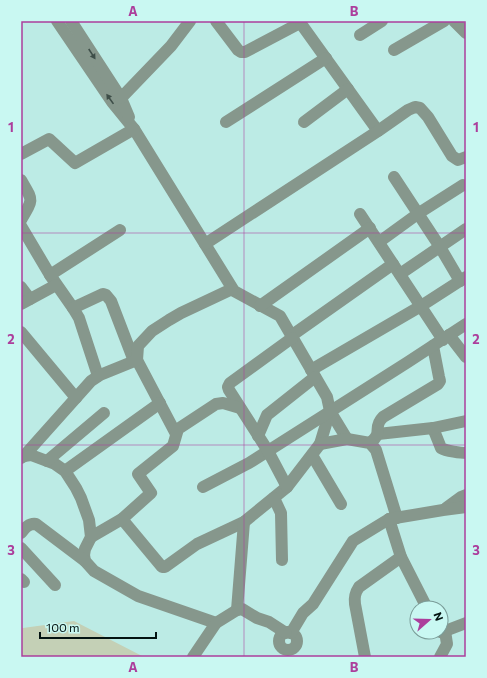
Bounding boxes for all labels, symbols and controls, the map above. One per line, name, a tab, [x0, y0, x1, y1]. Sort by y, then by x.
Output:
text: A	[128, 3, 138, 19]
text: B	[350, 3, 359, 19]
one-way arrow	[89, 48, 96, 59]
one-way arrow	[106, 94, 114, 104]
text: 1	[8, 119, 14, 135]
text: 1	[473, 119, 479, 135]
text: 2	[7, 331, 15, 347]
text: 2	[472, 331, 480, 347]
text: 3	[7, 542, 15, 558]
text: 3	[472, 542, 480, 558]
north arrow	[409, 600, 449, 640]
text: N	[431, 610, 446, 623]
scale bar	[40, 614, 156, 640]
text: 100 m	[46, 620, 80, 634]
text: A	[128, 659, 138, 675]
text: B	[350, 659, 359, 675]

